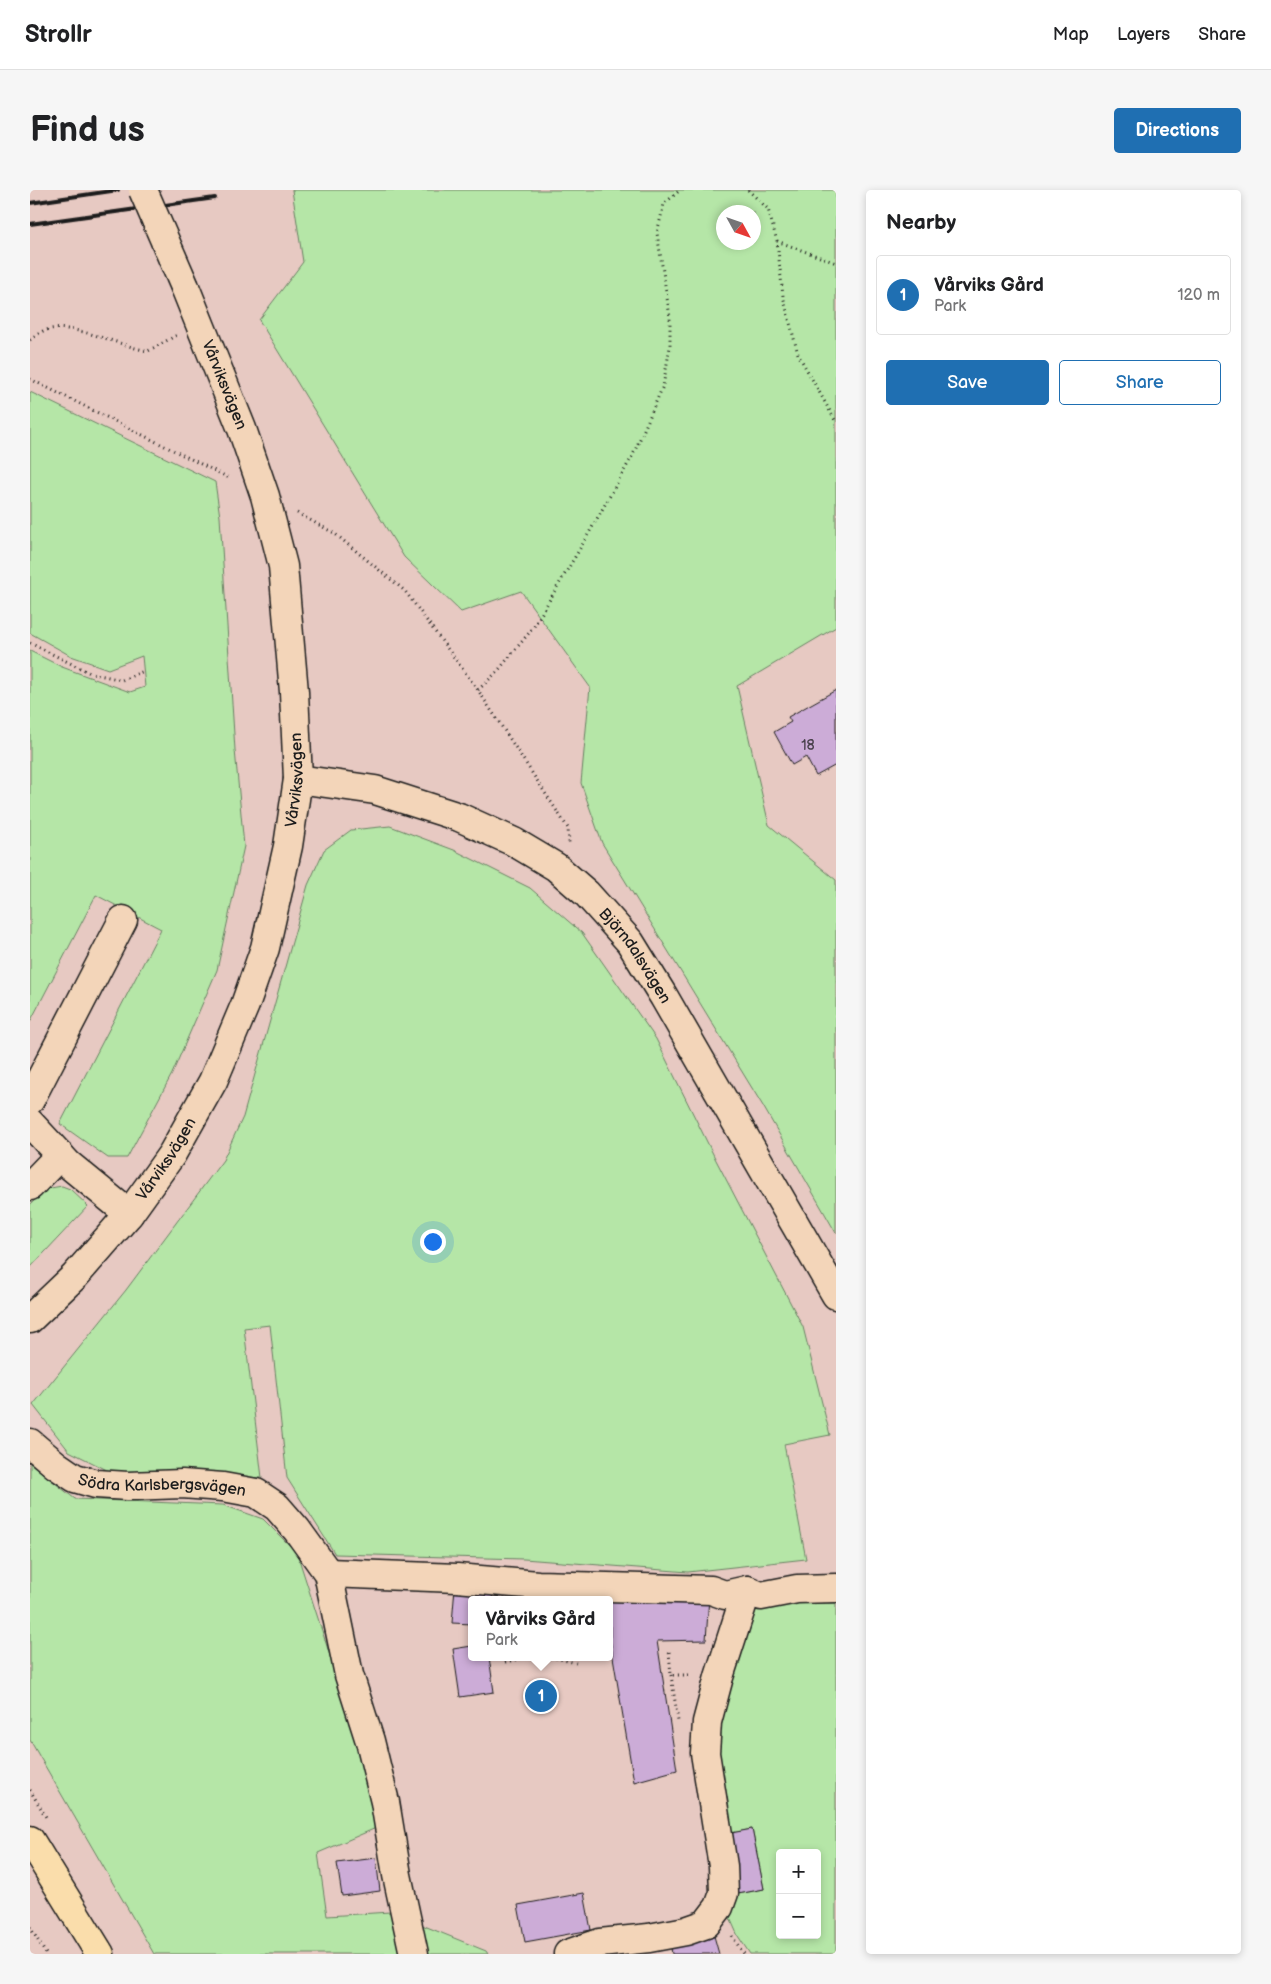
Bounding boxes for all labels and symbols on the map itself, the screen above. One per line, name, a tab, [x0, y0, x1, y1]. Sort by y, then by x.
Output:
north arrow	[716, 205, 761, 250]
street label: Vårviksvägen	[197, 337, 251, 433]
street label: Vårviksvägen	[281, 732, 308, 829]
house number: 18	[801, 737, 815, 754]
street label: Björndalsvägen	[595, 904, 675, 1007]
street label: Vårviksvägen	[132, 1114, 200, 1204]
your location	[420, 1229, 446, 1255]
street label: Södra Karlsbergsvägen	[76, 1470, 248, 1501]
pin: 1	[525, 1677, 557, 1715]

